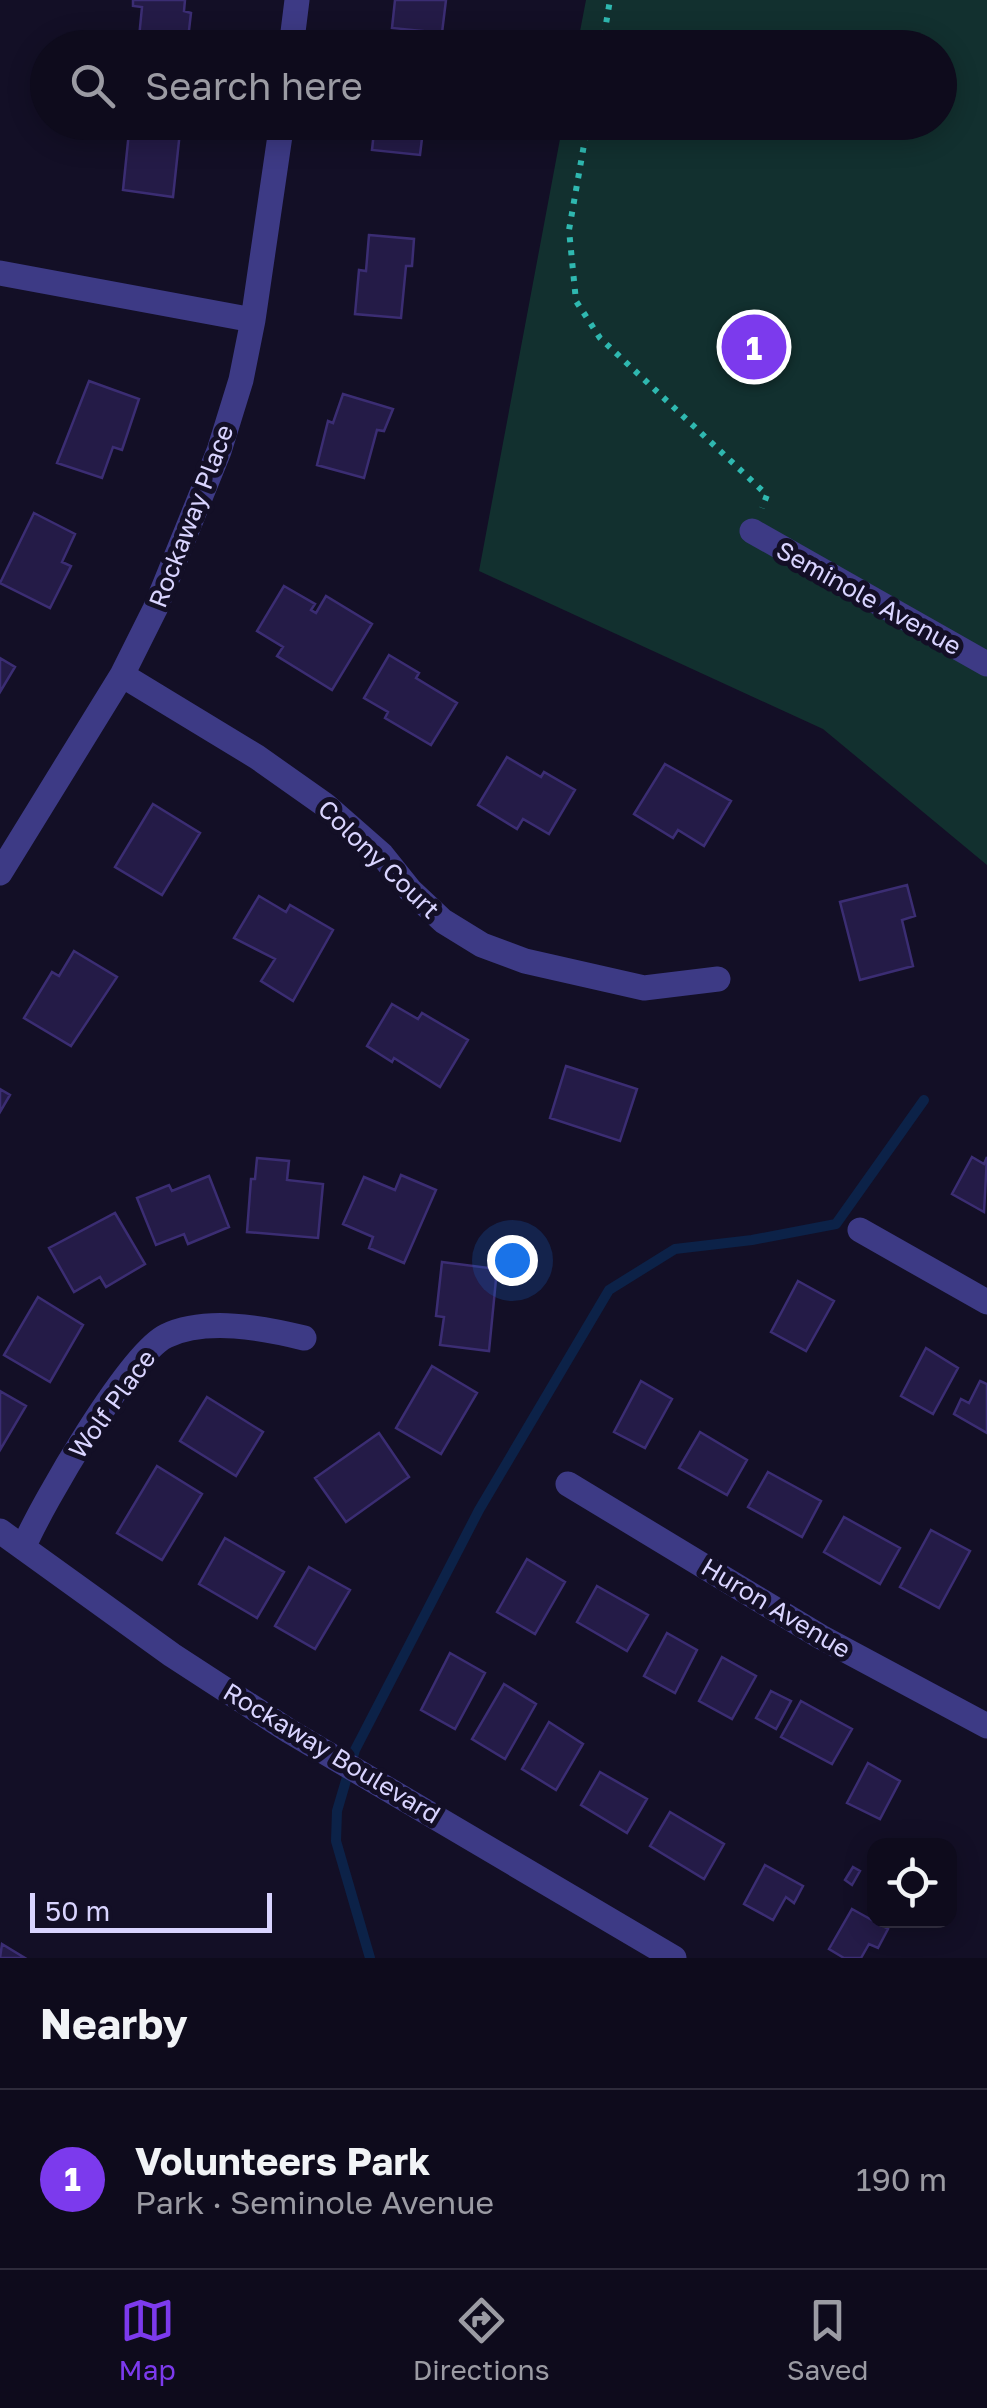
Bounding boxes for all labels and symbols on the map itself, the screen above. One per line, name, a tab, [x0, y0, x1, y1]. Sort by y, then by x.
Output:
pin: 1	[722, 310, 786, 384]
street label: Rockaway Place	[141, 420, 240, 612]
street label: Seminole Avenue	[771, 534, 967, 661]
street label: Colony Court	[312, 793, 447, 924]
your location	[487, 1235, 538, 1286]
street label: Wolf Place	[62, 1343, 162, 1464]
street label: Huron Avenue	[696, 1551, 856, 1664]
street label: Rockaway Boulevard	[218, 1676, 446, 1830]
scale bar	[30, 1888, 272, 1932]

